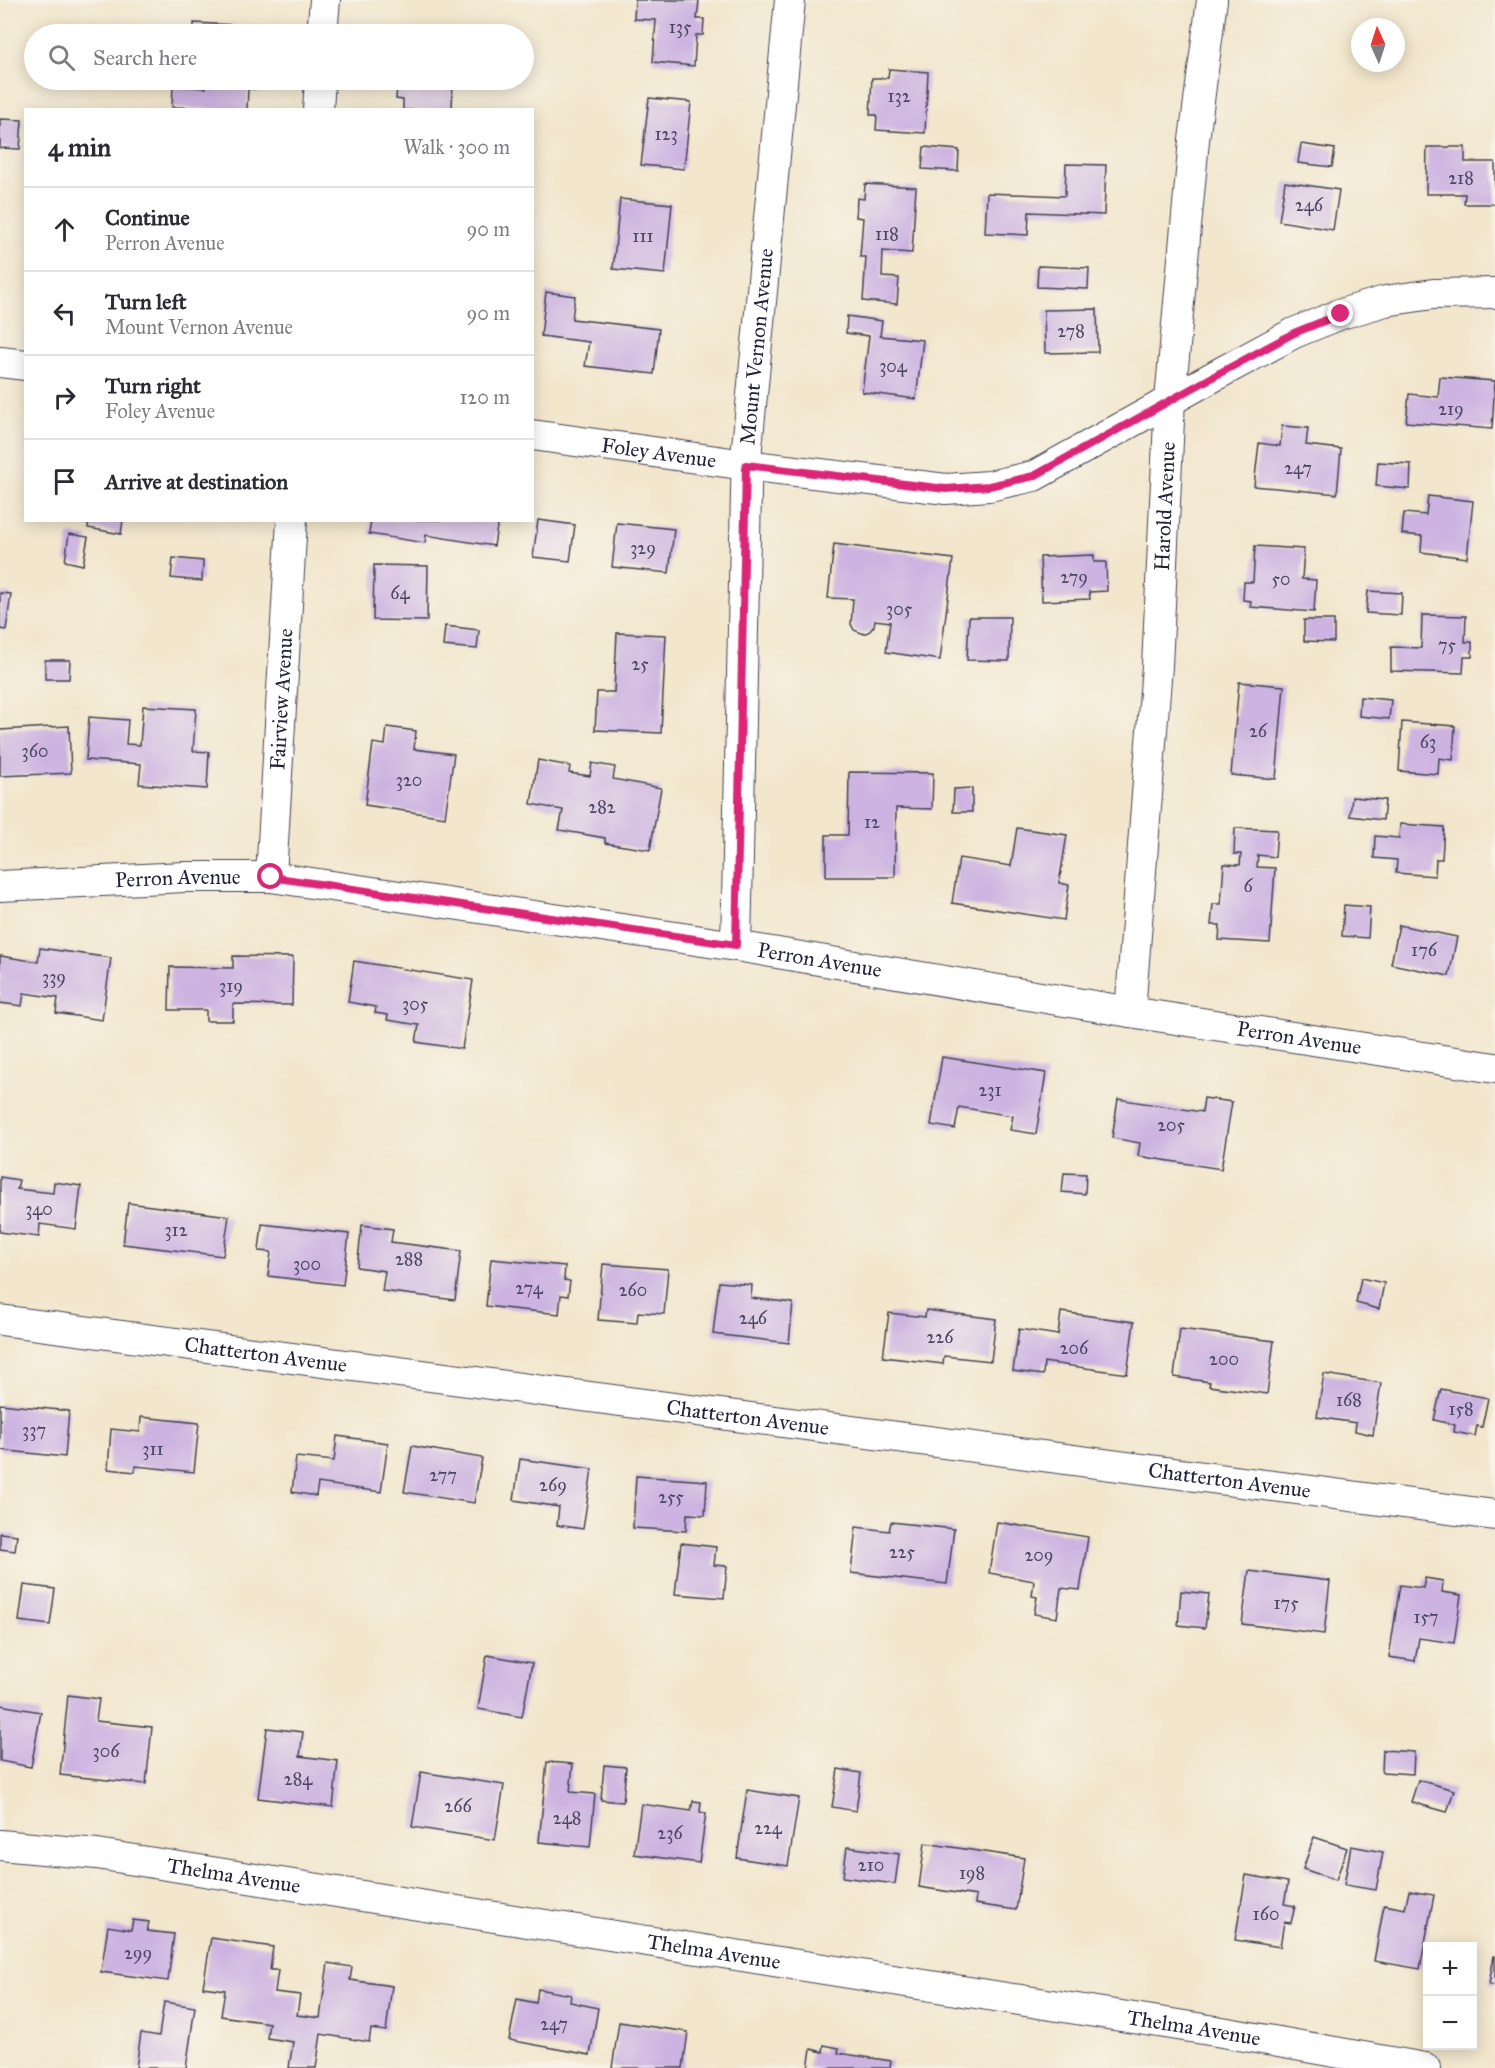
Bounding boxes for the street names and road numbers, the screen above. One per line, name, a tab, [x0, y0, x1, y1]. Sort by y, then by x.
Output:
street label: Mount Vernon Avenue	[734, 247, 779, 446]
street label: Foley Avenue	[600, 432, 718, 474]
street label: Harold Avenue	[1149, 441, 1181, 571]
street label: Fairview Avenue	[264, 627, 299, 771]
street label: Perron Avenue	[114, 864, 241, 893]
street label: Perron Avenue	[755, 937, 884, 983]
street label: Perron Avenue	[1235, 1016, 1364, 1060]
street label: Chatterton Avenue	[183, 1331, 349, 1378]
street label: Chatterton Avenue	[665, 1394, 831, 1441]
street label: Chatterton Avenue	[1147, 1457, 1313, 1504]
street label: Thelma Avenue	[165, 1852, 303, 1899]
street label: Thelma Avenue	[645, 1928, 783, 1975]
street label: Thelma Avenue	[1125, 2004, 1263, 2052]

